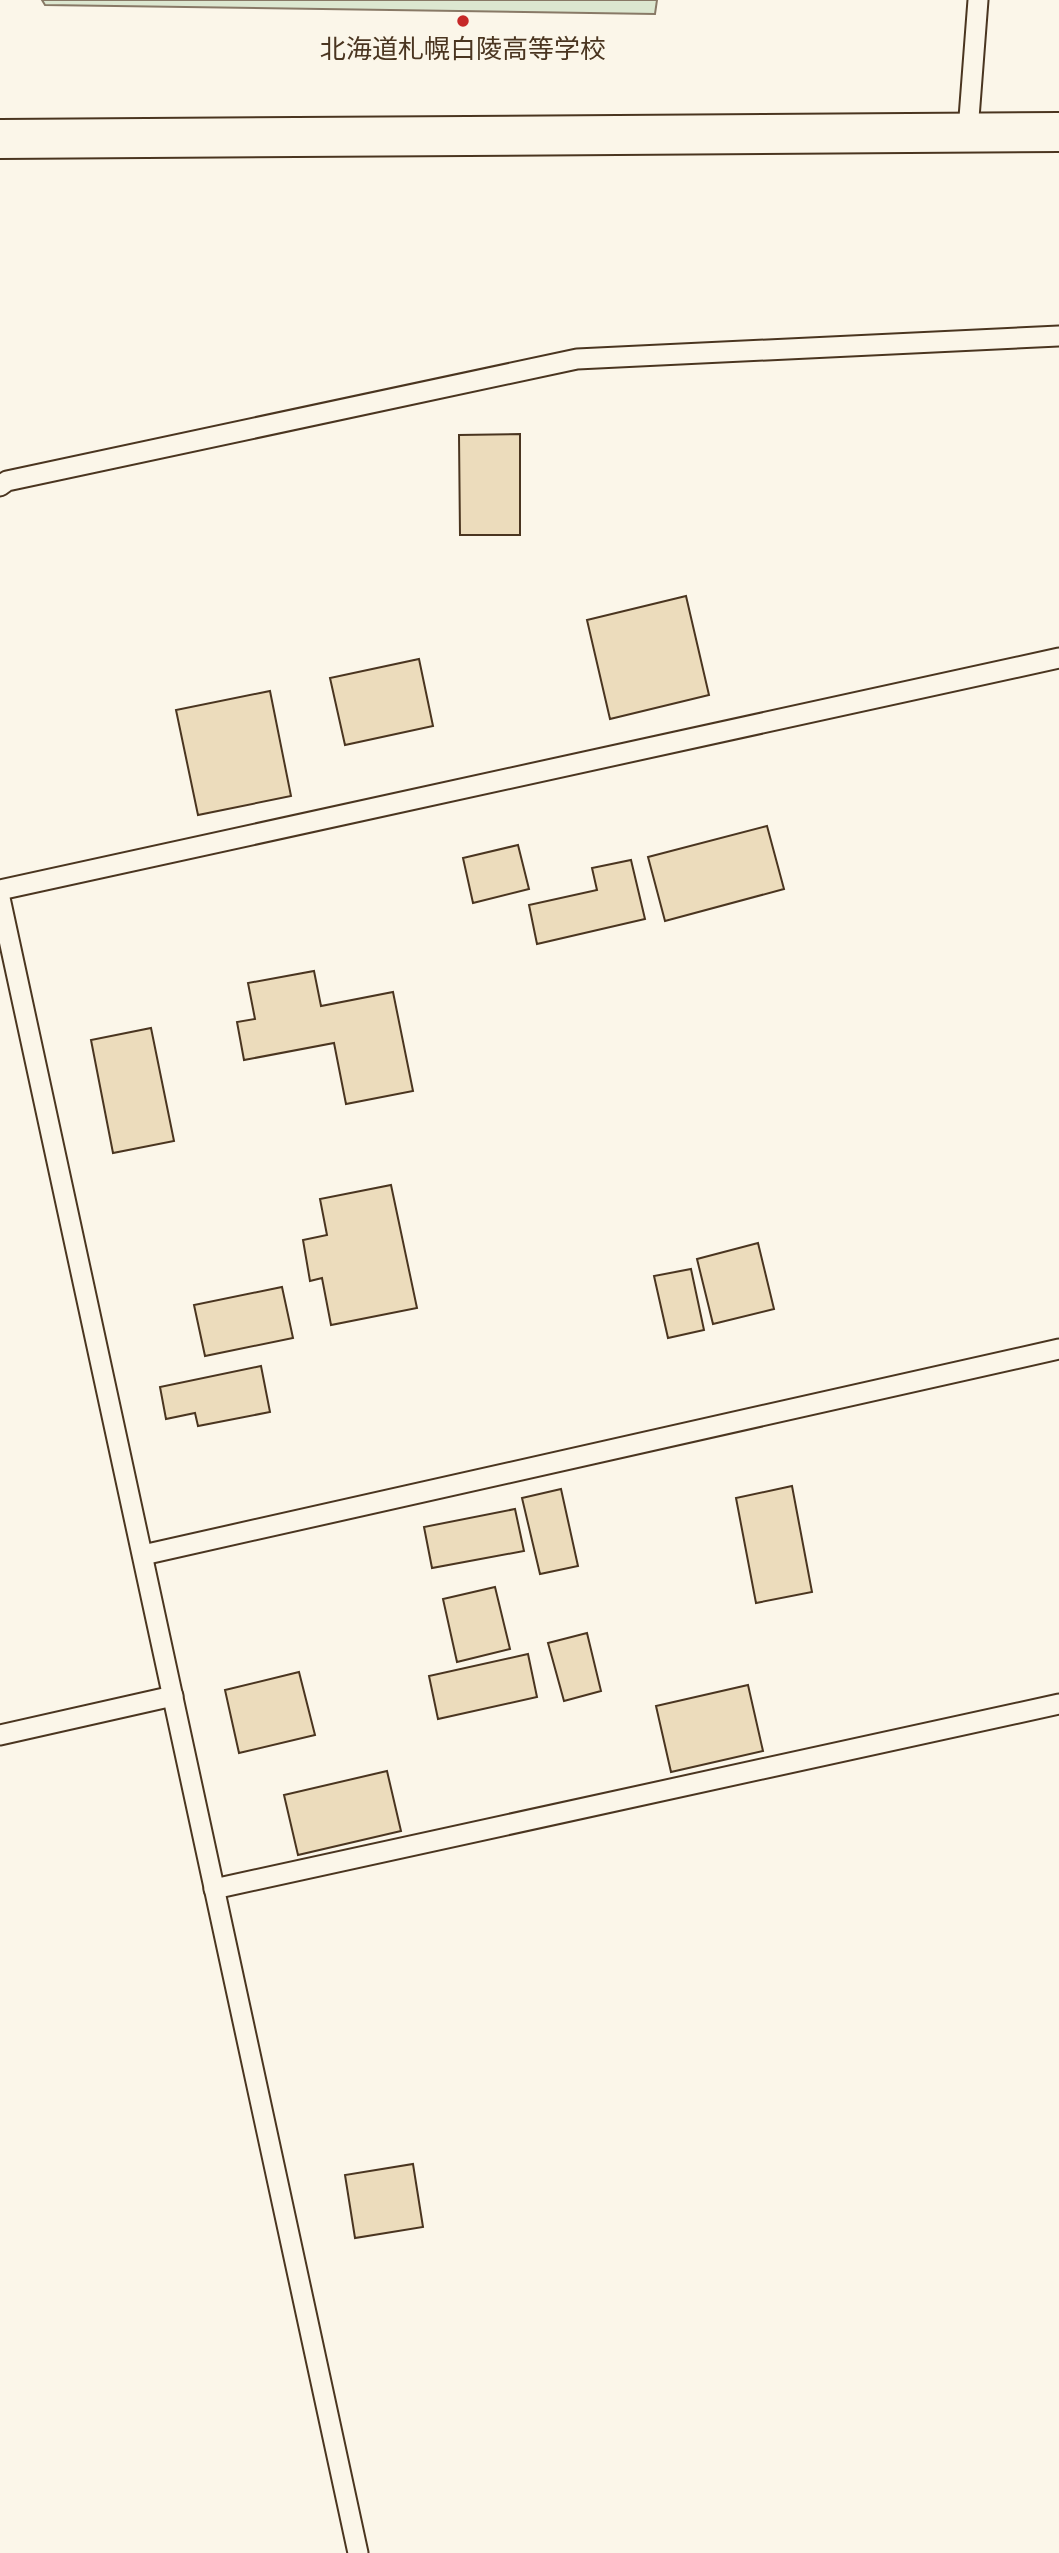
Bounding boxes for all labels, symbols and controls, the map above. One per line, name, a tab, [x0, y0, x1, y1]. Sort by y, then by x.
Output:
marker: 北海道札幌白陵高等学校	[455, 13, 471, 29]
place label: 北海道札幌白陵高等学校	[320, 32, 606, 65]

